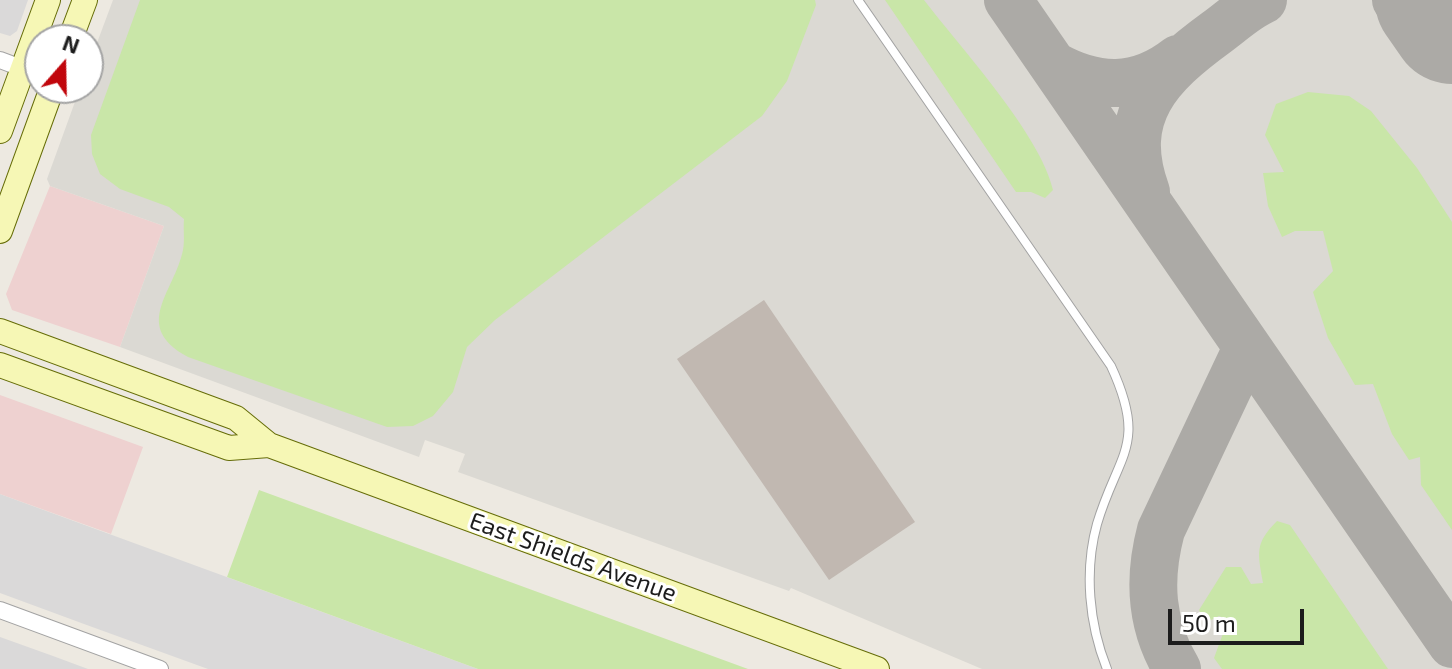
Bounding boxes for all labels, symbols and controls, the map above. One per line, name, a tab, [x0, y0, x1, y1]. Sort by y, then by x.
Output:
north arrow	[24, 24, 104, 104]
text: N	[60, 28, 83, 58]
street label: East Shields Avenue	[465, 506, 681, 608]
scale bar	[1172, 593, 1308, 643]
text: 50 m	[1182, 608, 1236, 637]

